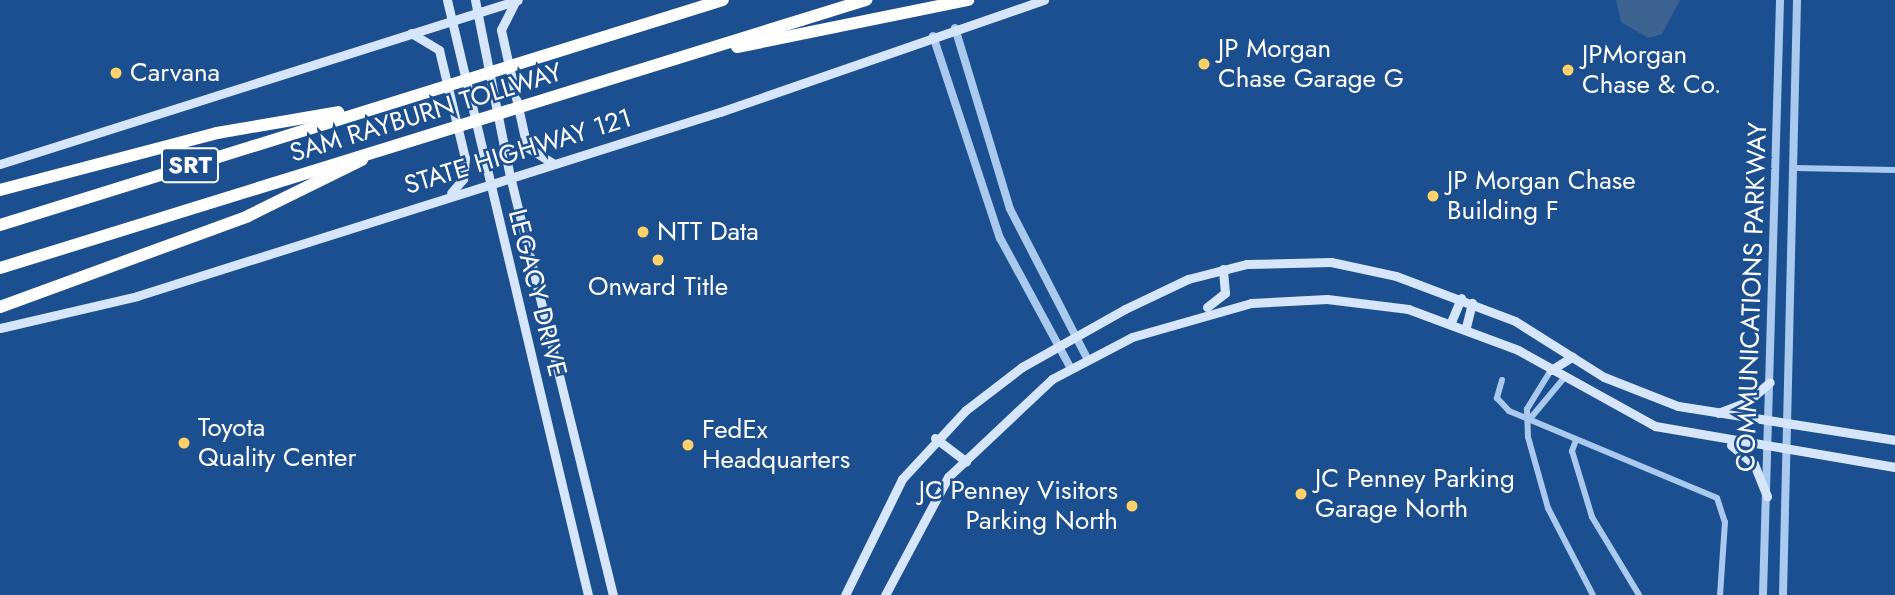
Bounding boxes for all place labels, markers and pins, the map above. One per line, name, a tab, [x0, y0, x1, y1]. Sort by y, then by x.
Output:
place label: JP Morgan Chase Garage G	[1218, 33, 1404, 94]
place label: JPMorgan Chase & Co.	[1582, 39, 1721, 100]
marker: JP Morgan Chase Garage G	[1196, 56, 1212, 72]
place label: Carvana	[130, 57, 220, 89]
marker: JPMorgan Chase & Co.	[1560, 62, 1576, 78]
marker: Carvana	[108, 65, 124, 81]
place label: JP Morgan Chase Building F	[1447, 165, 1636, 227]
marker: JP Morgan Chase Building F	[1425, 188, 1441, 204]
place label: NTT Data	[657, 216, 759, 248]
marker: NTT Data	[635, 224, 651, 240]
marker: Onward Title	[650, 252, 666, 268]
place label: Onward Title	[588, 271, 728, 303]
place label: Toyota Quality Center	[198, 412, 356, 474]
place label: FedEx Headquarters	[702, 414, 850, 476]
marker: Toyota Quality Center	[176, 435, 192, 451]
marker: FedEx Headquarters	[680, 437, 696, 453]
place label: JC Penney Parking Garage North	[1315, 463, 1515, 524]
place label: JC Penney Visitors Parking North	[919, 475, 1118, 536]
marker: JC Penney Parking Garage North	[1293, 486, 1309, 502]
marker: JC Penney Visitors Parking North	[1124, 498, 1140, 514]

